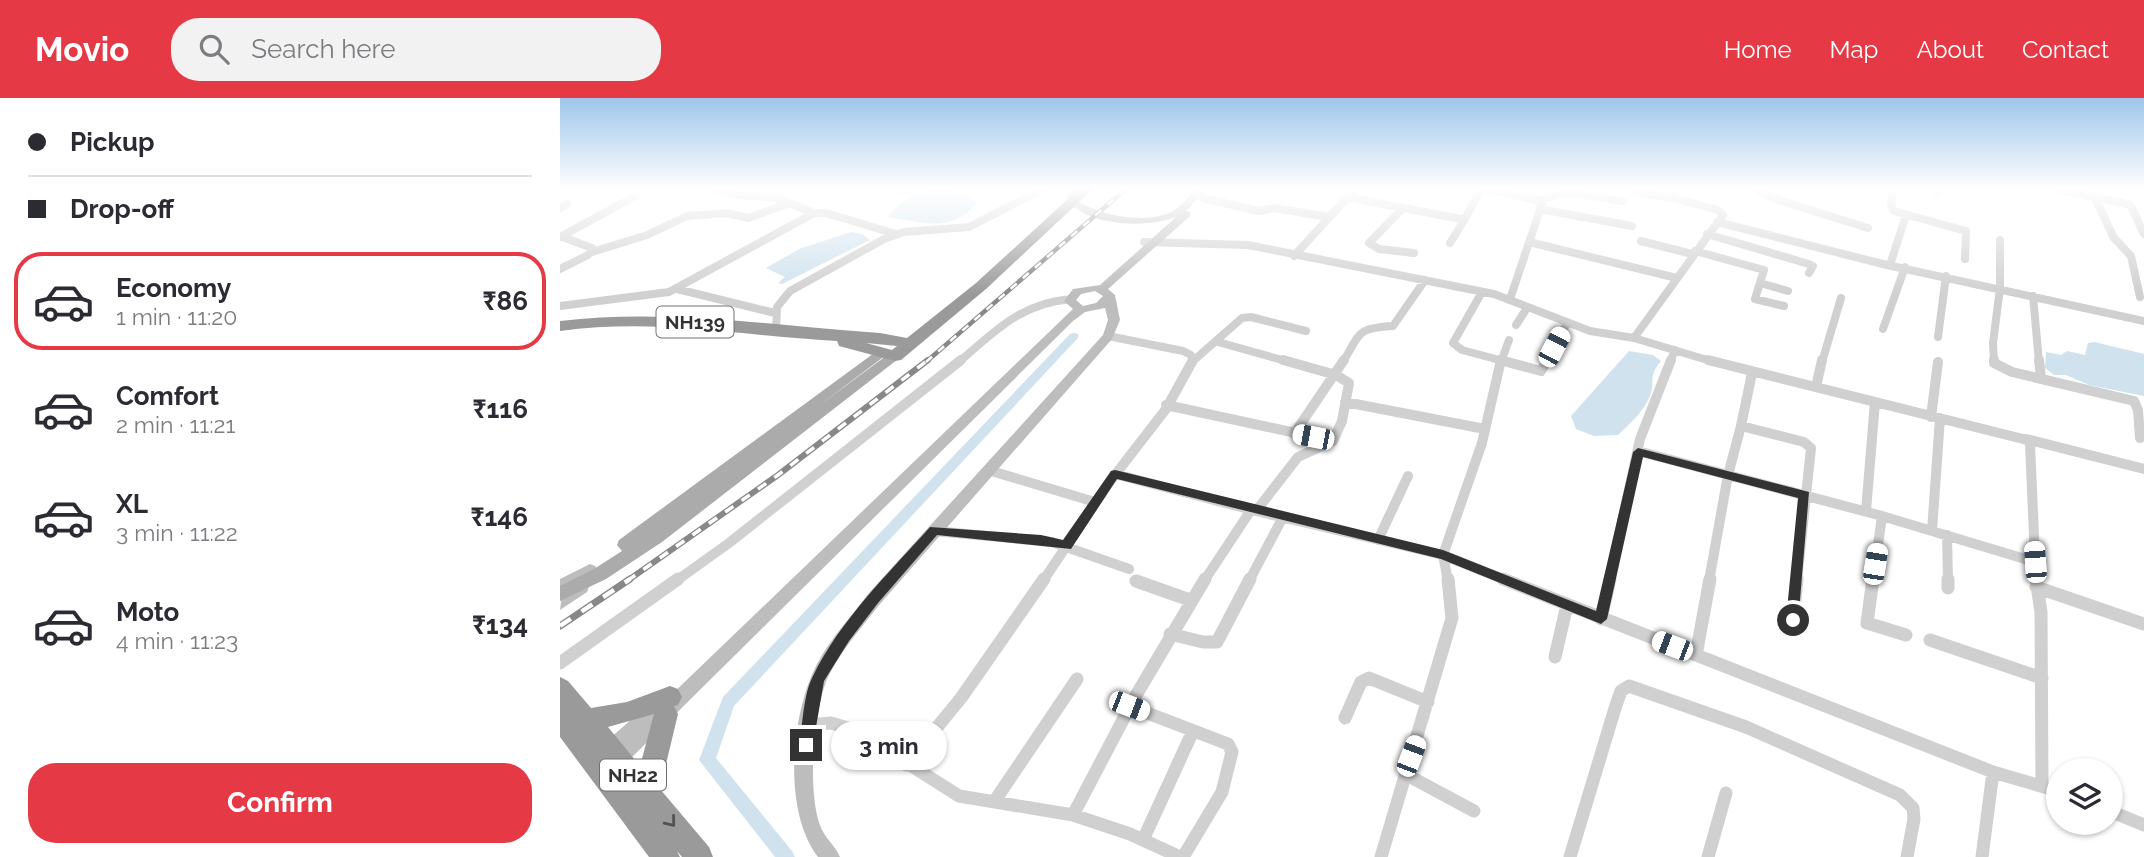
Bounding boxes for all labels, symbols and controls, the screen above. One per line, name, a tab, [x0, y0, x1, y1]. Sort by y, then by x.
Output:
search box	[171, 18, 661, 81]
text: Movio	[35, 30, 129, 69]
icon: search	[195, 30, 233, 68]
text: Search here	[251, 34, 396, 64]
text: Home	[1724, 35, 1792, 64]
text: Map	[1830, 35, 1878, 64]
text: About	[1916, 35, 1984, 64]
text: Contact	[2022, 35, 2109, 64]
text: Pickup	[70, 127, 155, 157]
text: Drop-off	[70, 194, 174, 224]
icon: car	[32, 270, 95, 333]
text: Economy	[116, 273, 231, 303]
text: ₹86	[483, 286, 528, 316]
text: 1 min · 11:20	[116, 303, 237, 330]
road number: NH139	[656, 306, 734, 338]
car	[1535, 324, 1574, 370]
icon: car	[32, 378, 95, 441]
text: Comfort	[116, 381, 219, 411]
text: ₹116	[473, 394, 528, 424]
text: 2 min · 11:21	[116, 411, 235, 438]
car	[1291, 423, 1336, 451]
icon: car	[32, 486, 95, 549]
text: XL	[116, 489, 148, 519]
text: ₹146	[471, 502, 528, 532]
text: 3 min · 11:22	[116, 519, 238, 546]
car	[2024, 540, 2047, 584]
car	[1862, 542, 1889, 586]
icon: car	[32, 594, 95, 657]
text: Moto	[116, 597, 179, 627]
route start	[1777, 604, 1809, 636]
text: ₹134	[472, 610, 528, 640]
text: 4 min · 11:23	[116, 627, 238, 654]
car	[1649, 629, 1696, 663]
car	[1106, 689, 1153, 723]
callout: 3 min	[830, 720, 946, 770]
route end	[790, 729, 822, 761]
text: 3 min	[859, 732, 919, 759]
car	[1394, 733, 1429, 779]
map controls	[2046, 758, 2123, 835]
button: layers	[2046, 758, 2123, 835]
road number: NH22	[600, 760, 666, 790]
button: Confirm	[28, 763, 532, 843]
one-way arrow	[662, 815, 675, 827]

